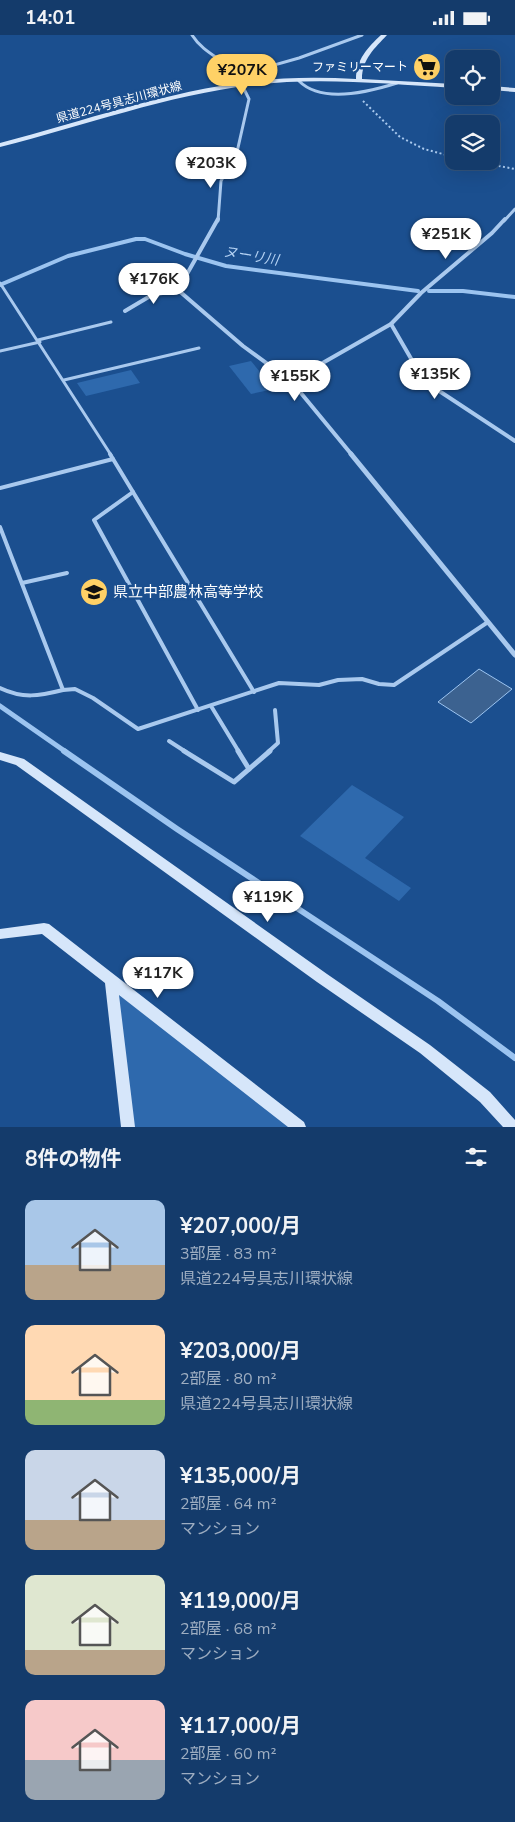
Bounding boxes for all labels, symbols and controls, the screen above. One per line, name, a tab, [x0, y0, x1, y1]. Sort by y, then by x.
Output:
text: 14:01	[25, 5, 75, 31]
map controls	[445, 50, 500, 170]
button: locate	[445, 50, 500, 105]
supermarket icon: ファミリーマート	[412, 52, 442, 82]
pin: ¥207K	[207, 53, 277, 96]
text: ¥207K	[217, 59, 267, 81]
place label: ファミリーマート	[312, 59, 408, 75]
street label: 県道224号具志川環状線	[54, 77, 184, 127]
button: layers	[445, 115, 500, 170]
pin: ¥203K	[176, 147, 246, 189]
text: ¥203K	[186, 152, 236, 174]
pin: ¥251K	[411, 217, 481, 260]
text: ¥251K	[421, 223, 471, 245]
water label: ヌーリ川	[222, 242, 282, 270]
pin: ¥176K	[119, 263, 189, 305]
text: ¥176K	[129, 268, 179, 290]
pin: ¥135K	[400, 357, 470, 400]
pin: ¥155K	[260, 359, 330, 402]
text: ¥135K	[410, 363, 460, 385]
text: ¥155K	[270, 365, 320, 387]
school or university icon: 県立中部農林高等学校	[79, 577, 109, 607]
place label: 県立中部農林高等学校	[113, 582, 263, 602]
pin: ¥119K	[233, 881, 303, 923]
text: ¥119K	[243, 886, 293, 908]
pin: ¥117K	[123, 957, 193, 999]
text: ¥117K	[133, 962, 183, 984]
icon: filters	[462, 1143, 490, 1171]
text: 8件の物件	[25, 1145, 122, 1173]
text: ¥207,000/月	[180, 1212, 301, 1240]
icon: home	[65, 1220, 125, 1280]
text: 3部屋 · 83 m²	[180, 1243, 277, 1265]
text: 県道224号具志川環状線	[180, 1268, 353, 1290]
text: ¥203,000/月	[180, 1337, 301, 1365]
icon: home	[65, 1345, 125, 1405]
text: 2部屋 · 80 m²	[180, 1368, 277, 1390]
text: 県道224号具志川環状線	[180, 1393, 353, 1415]
text: ¥135,000/月	[180, 1462, 301, 1490]
icon: home	[65, 1470, 125, 1530]
text: 2部屋 · 64 m²	[180, 1493, 277, 1515]
text: マンション	[180, 1518, 260, 1540]
text: ¥119,000/月	[180, 1587, 301, 1615]
icon: home	[65, 1595, 125, 1655]
text: 2部屋 · 68 m²	[180, 1618, 277, 1640]
text: マンション	[180, 1643, 260, 1665]
text: ¥117,000/月	[180, 1712, 301, 1740]
icon: home	[65, 1720, 125, 1780]
text: 2部屋 · 60 m²	[180, 1743, 277, 1765]
text: マンション	[180, 1768, 260, 1790]

